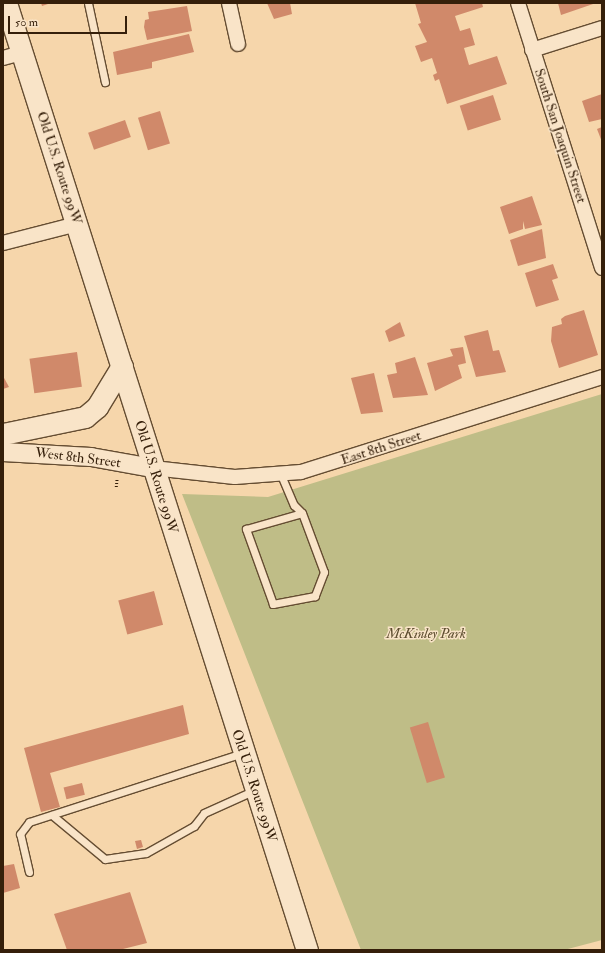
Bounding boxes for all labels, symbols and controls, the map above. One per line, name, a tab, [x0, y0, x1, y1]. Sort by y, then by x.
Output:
scale bar	[10, 8, 129, 34]
text: 50 m	[15, 15, 38, 30]
street label: South San Joaquin Street	[530, 67, 590, 205]
street label: Old U.S. Route 99W	[33, 109, 85, 227]
street label: Old U.S. Route 99W	[131, 418, 181, 536]
street label: East 8th Street	[339, 427, 423, 469]
street label: West 8th Street	[34, 444, 122, 472]
park label: McKinley Park	[386, 626, 466, 642]
street label: Old U.S. Route 99W	[228, 727, 280, 845]

